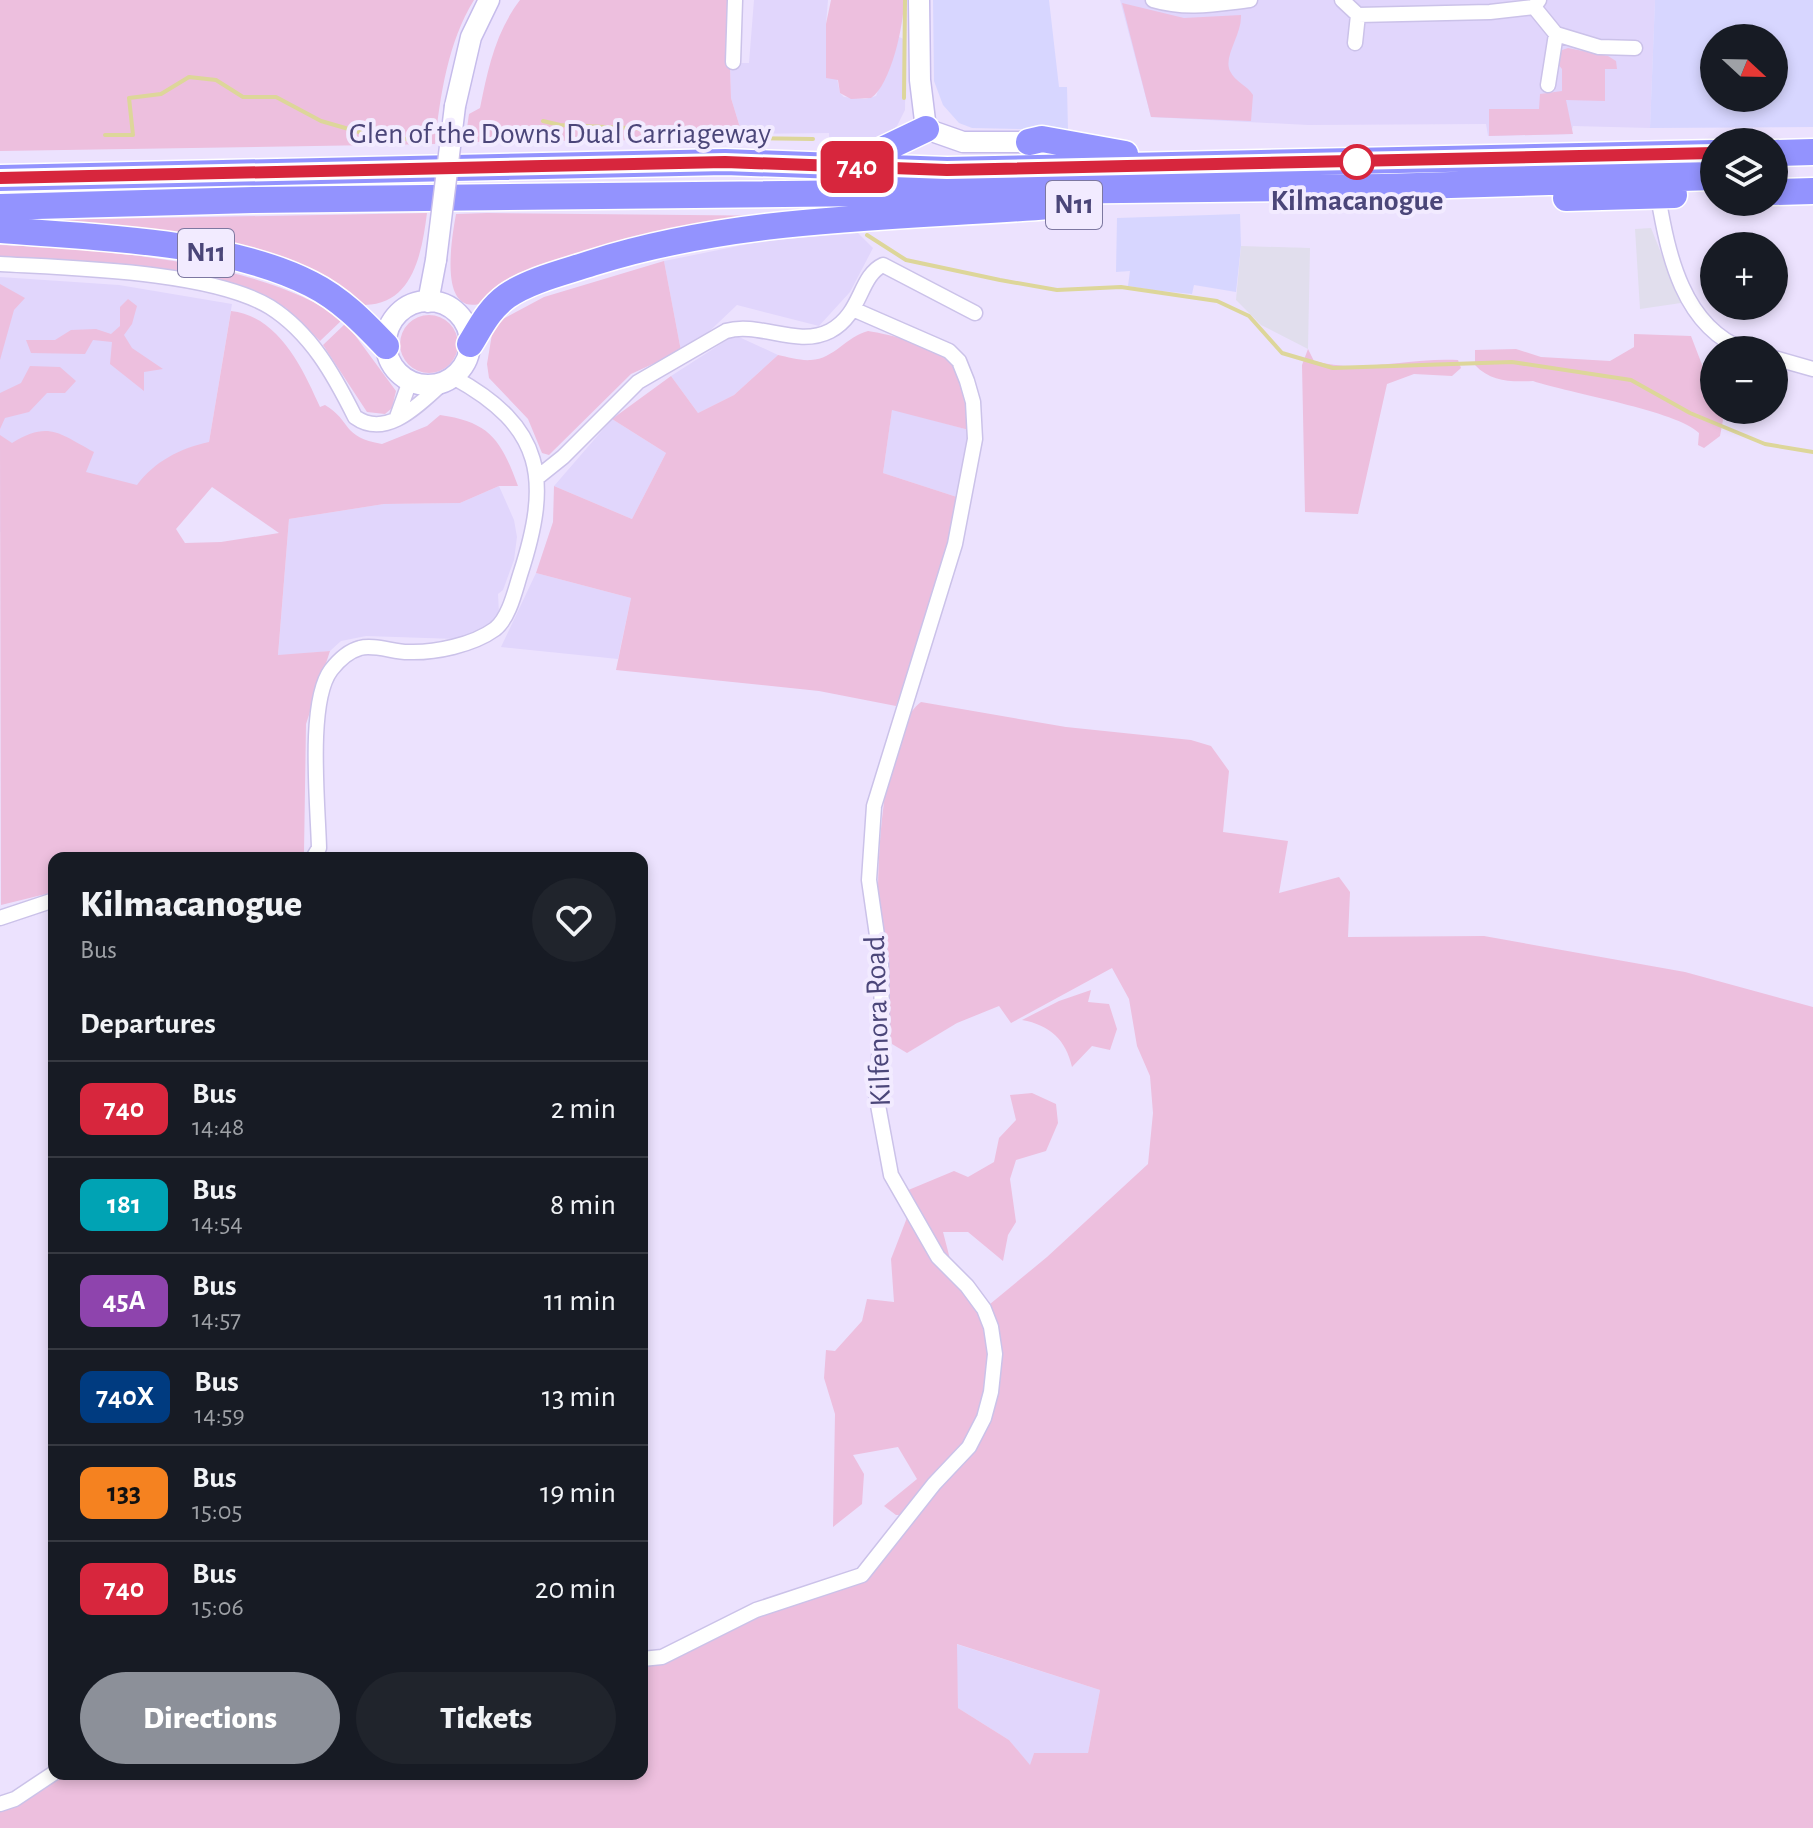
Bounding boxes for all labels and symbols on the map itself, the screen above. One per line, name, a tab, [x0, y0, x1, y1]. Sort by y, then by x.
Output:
north arrow	[1700, 24, 1788, 112]
street label: Glen of the Downs Dual Carriageway	[349, 119, 771, 149]
line badge: 740	[811, 141, 903, 193]
marker: Kilmacanogue	[1340, 145, 1374, 179]
road number: N11	[1046, 181, 1102, 229]
place label: Kilmacanogue	[1271, 186, 1443, 216]
road number: N11	[178, 229, 234, 277]
street label: Kilfenora Road	[860, 935, 896, 1107]

